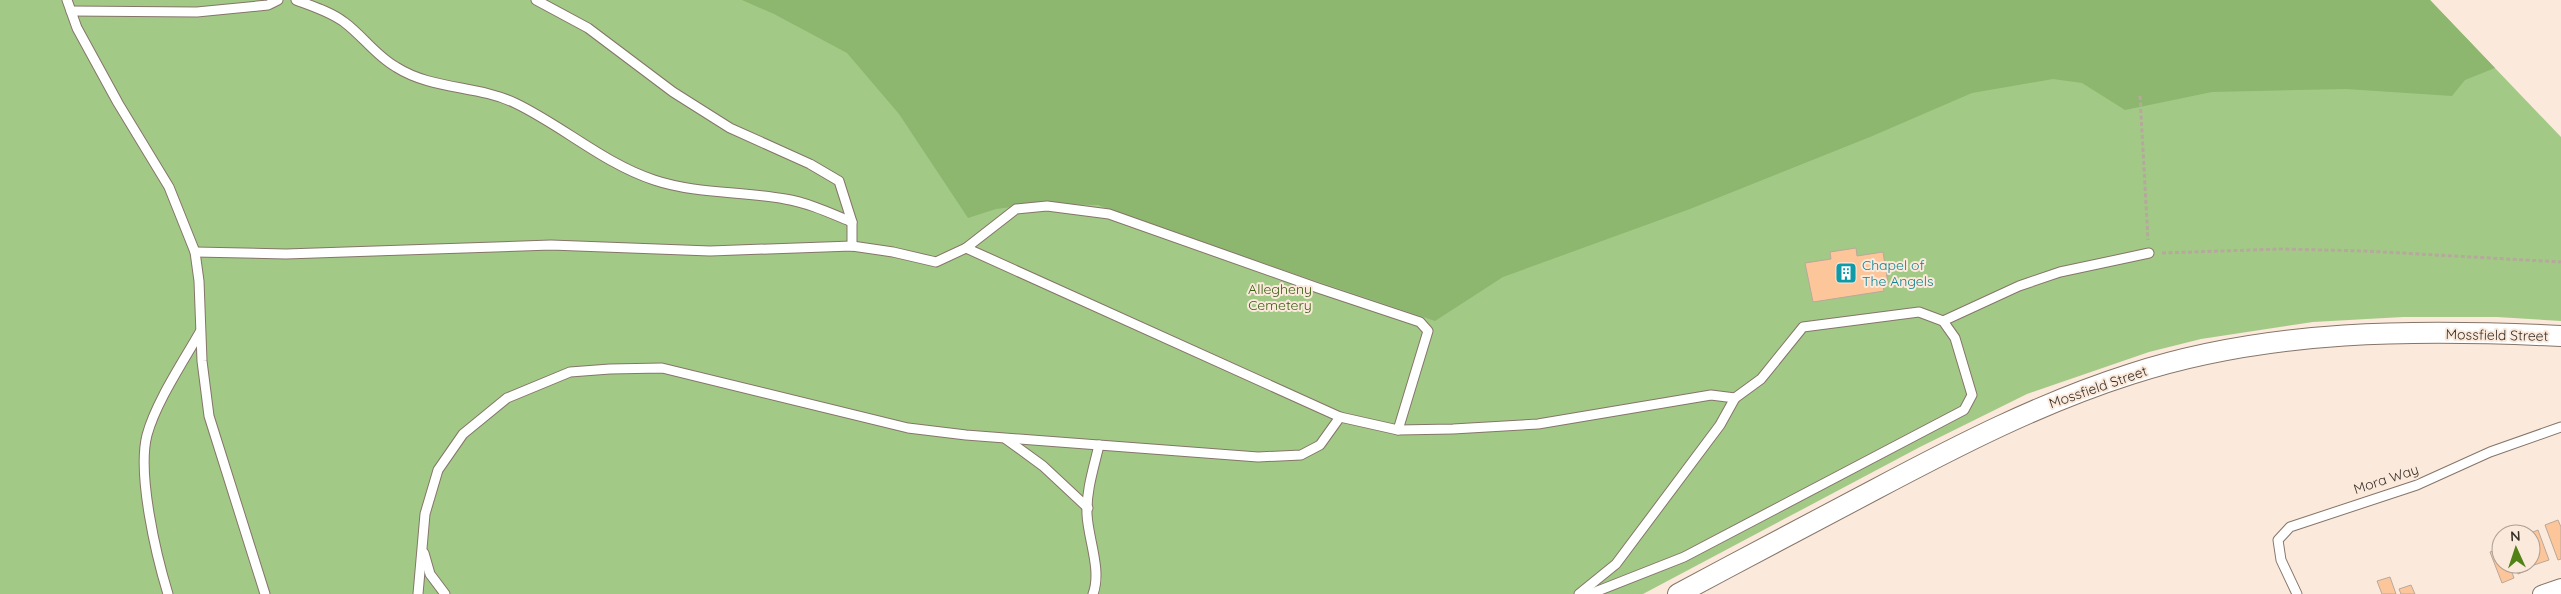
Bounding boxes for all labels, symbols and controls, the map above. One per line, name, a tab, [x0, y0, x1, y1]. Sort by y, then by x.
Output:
place label: Chapel of The Angels	[1862, 256, 1933, 290]
building icon: Chapel of The Angels	[1834, 261, 1858, 285]
park label: Allegheny Cemetery	[1248, 280, 1312, 314]
street label: Mossfield Street	[2445, 325, 2549, 345]
street label: Mossfield Street	[2046, 362, 2150, 412]
street label: Mora Way	[2351, 460, 2421, 498]
north arrow	[2491, 524, 2541, 574]
text: N	[2510, 527, 2521, 545]

